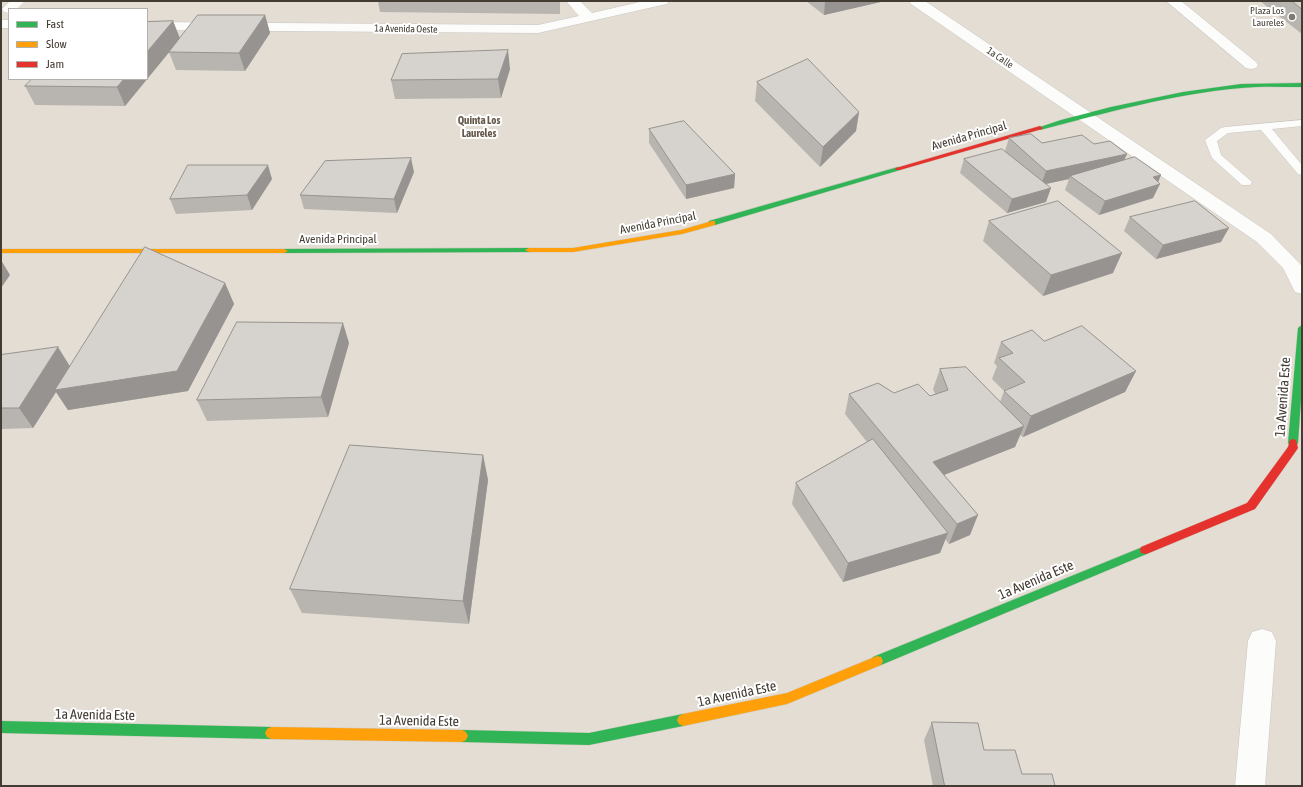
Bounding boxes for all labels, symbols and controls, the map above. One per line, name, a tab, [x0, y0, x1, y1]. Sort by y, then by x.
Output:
place label: Plaza Los Laureles	[1250, 5, 1284, 28]
legend	[8, 8, 148, 80]
marker: Plaza Los Laureles	[1287, 12, 1297, 22]
text: Fast	[46, 17, 64, 31]
street label: 1a Avenida Oeste	[374, 22, 438, 36]
text: Slow	[46, 37, 67, 51]
street label: 1a Calle	[984, 45, 1016, 71]
text: Jam	[46, 57, 64, 71]
district label: Quinta Los Laureles	[458, 114, 500, 140]
street label: Avenida Principal	[930, 118, 1008, 154]
street label: Avenida Principal	[619, 209, 697, 237]
street label: Avenida Principal	[299, 232, 377, 246]
street label: 1a Avenida Este	[1272, 356, 1294, 438]
street label: 1a Avenida Este	[996, 557, 1076, 603]
street label: 1a Avenida Este	[696, 677, 778, 711]
street label: 1a Avenida Este	[55, 706, 135, 724]
street label: 1a Avenida Este	[379, 712, 459, 730]

